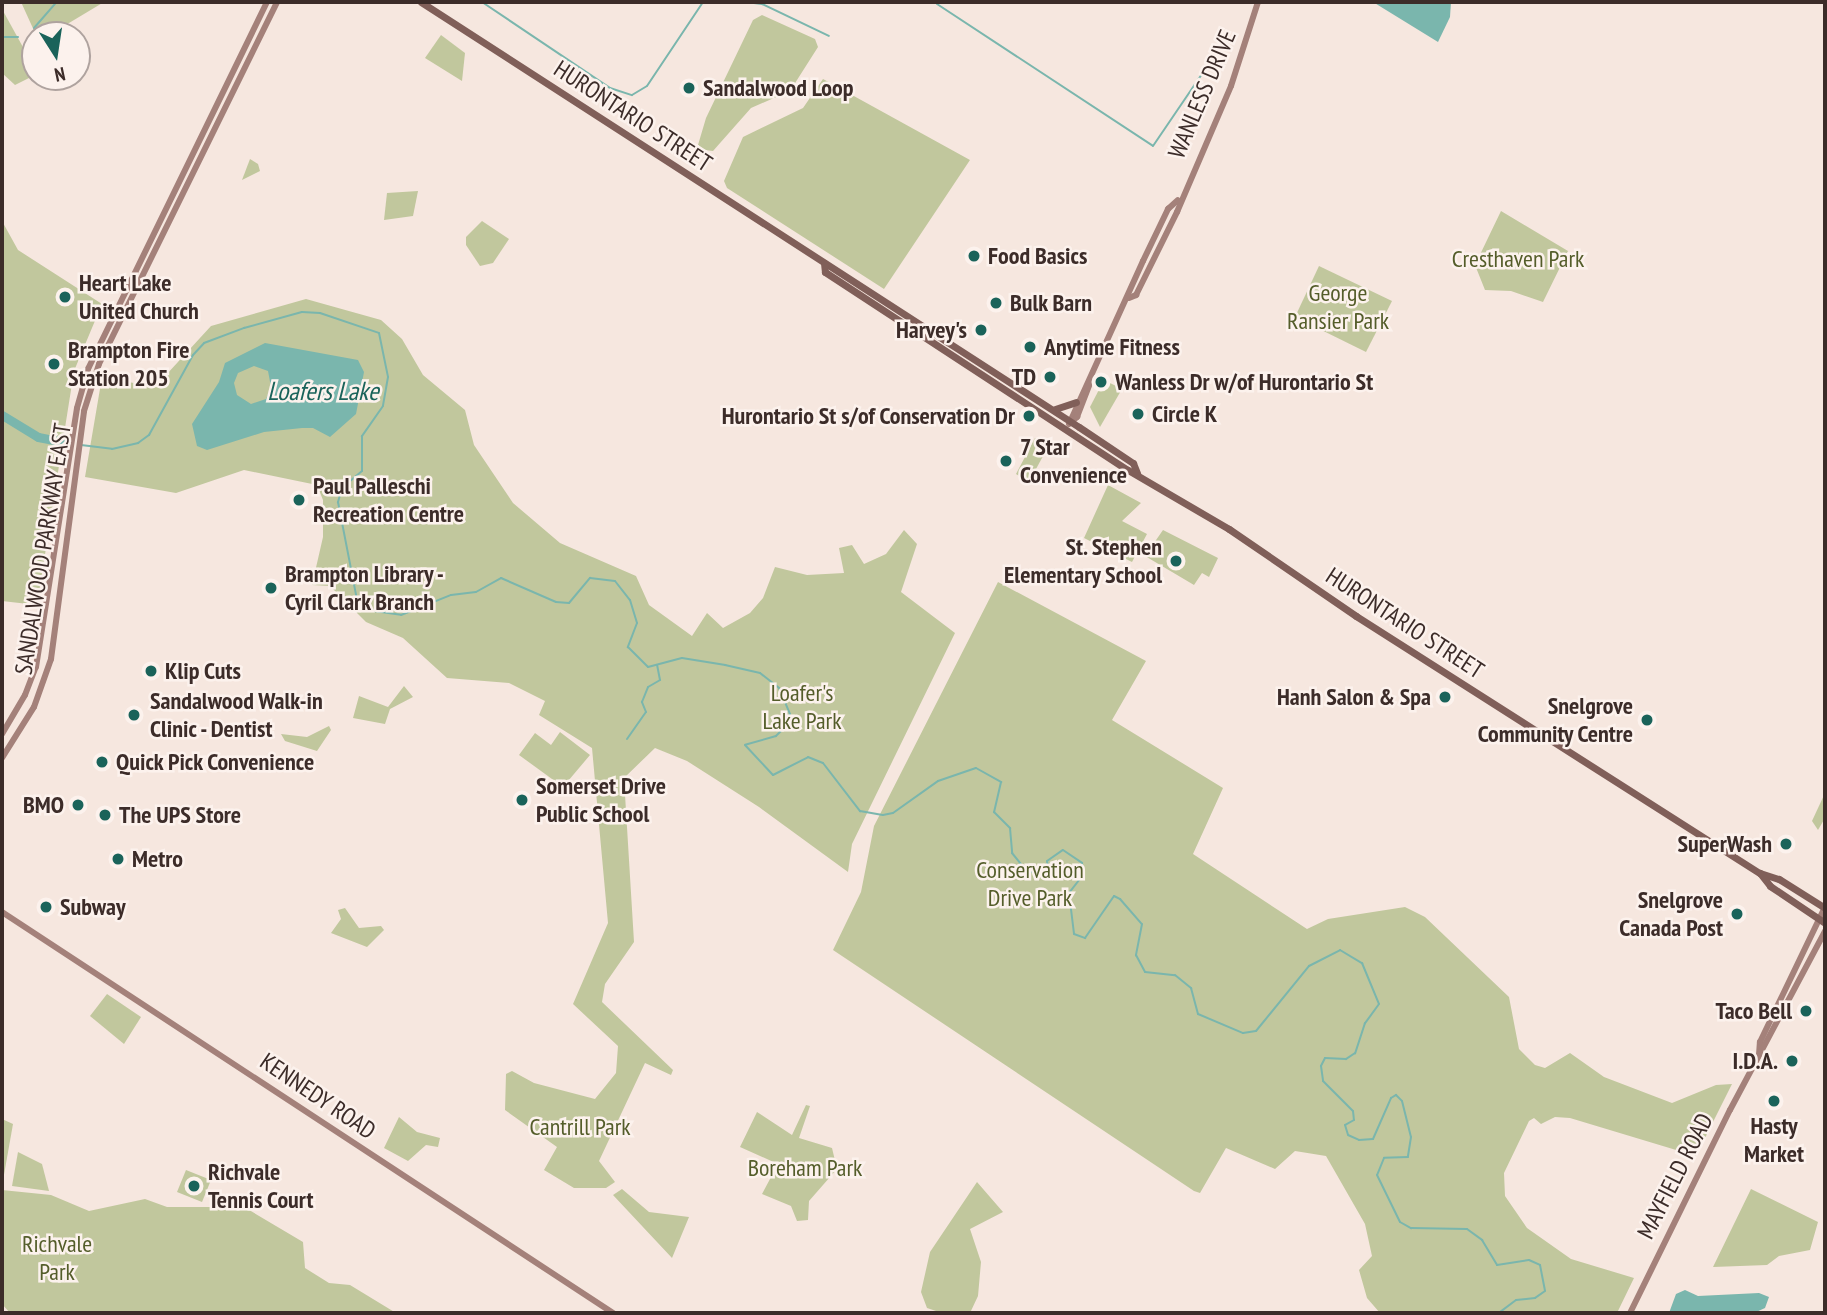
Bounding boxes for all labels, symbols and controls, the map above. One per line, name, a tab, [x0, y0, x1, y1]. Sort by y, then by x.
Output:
north arrow	[21, 21, 91, 91]
street label: WANLESS DRIVE	[1162, 25, 1242, 163]
street label: HURONTARIO STREET	[549, 54, 717, 178]
text: N	[52, 62, 67, 87]
place label: Sandalwood Loop	[703, 74, 853, 102]
marker: Sandalwood Loop	[681, 80, 697, 96]
place label: Food Basics	[988, 242, 1087, 270]
park label: Cresthaven Park	[1452, 245, 1584, 273]
marker: Food Basics	[966, 248, 982, 264]
place label: Heart Lake United Church	[79, 269, 199, 325]
park label: George Ransier Park	[1287, 279, 1389, 335]
marker: Heart Lake United Church	[57, 289, 73, 305]
place label: Bulk Barn	[1010, 289, 1093, 317]
marker: Bulk Barn	[988, 295, 1004, 311]
place label: Harvey's	[896, 316, 967, 344]
marker: Harvey's	[973, 322, 989, 338]
place label: Anytime Fitness	[1044, 333, 1180, 361]
place label: Brampton Fire Station 205	[68, 336, 189, 392]
marker: Anytime Fitness	[1022, 339, 1038, 355]
marker: Brampton Fire Station 205	[46, 356, 62, 372]
place label: TD	[1012, 363, 1036, 391]
place label: Wanless Dr w/of Hurontario St	[1115, 368, 1373, 396]
marker: TD	[1042, 369, 1058, 385]
marker: Wanless Dr w/of Hurontario St	[1093, 374, 1109, 390]
water label: Loafers Lake	[267, 375, 379, 407]
place label: Circle K	[1152, 400, 1217, 428]
place label: Hurontario St s/of Conservation Dr	[722, 402, 1015, 430]
marker: Circle K	[1130, 406, 1146, 422]
marker: Hurontario St s/of Conservation Dr	[1021, 408, 1037, 424]
street label: SANDALWOOD PARKWAY EAST	[9, 421, 77, 677]
place label: 7 Star Convenience	[1020, 433, 1127, 489]
marker: 7 Star Convenience	[998, 453, 1014, 469]
place label: Paul Palleschi Recreation Centre	[313, 472, 464, 528]
marker: Paul Palleschi Recreation Centre	[291, 492, 307, 508]
place label: St. Stephen Elementary School	[1003, 533, 1162, 589]
marker: St. Stephen Elementary School	[1168, 553, 1184, 569]
place label: Brampton Library - Cyril Clark Branch	[285, 560, 446, 616]
street label: HURONTARIO STREET	[1321, 561, 1489, 685]
marker: Brampton Library - Cyril Clark Branch	[263, 580, 279, 596]
place label: Klip Cuts	[165, 657, 241, 685]
marker: Klip Cuts	[143, 663, 159, 679]
park label: Loafer's Lake Park	[763, 679, 841, 735]
place label: Hanh Salon & Spa	[1277, 683, 1431, 711]
place label: Sandalwood Walk-in Clinic - Dentist	[150, 687, 323, 743]
marker: Hanh Salon & Spa	[1437, 689, 1453, 705]
place label: Snelgrove Community Centre	[1477, 692, 1633, 748]
marker: Sandalwood Walk-in Clinic - Dentist	[124, 705, 144, 725]
marker: Snelgrove Community Centre	[1639, 712, 1655, 728]
place label: Quick Pick Convenience	[116, 748, 316, 776]
marker: Quick Pick Convenience	[94, 754, 110, 770]
place label: Somerset Drive Public School	[536, 772, 666, 828]
place label: BMO	[23, 791, 64, 819]
marker: Somerset Drive Public School	[514, 792, 530, 808]
marker: BMO	[70, 797, 86, 813]
place label: The UPS Store	[119, 801, 241, 829]
marker: The UPS Store	[97, 807, 113, 823]
place label: SuperWash	[1677, 830, 1772, 858]
marker: SuperWash	[1778, 836, 1794, 852]
place label: Metro	[132, 845, 183, 873]
marker: Metro	[110, 851, 126, 867]
park label: Conservation Drive Park	[976, 856, 1084, 912]
place label: Snelgrove Canada Post	[1619, 886, 1723, 942]
place label: Subway	[60, 893, 126, 921]
marker: Subway	[38, 899, 54, 915]
marker: Snelgrove Canada Post	[1729, 906, 1745, 922]
place label: Taco Bell	[1715, 997, 1792, 1025]
marker: Taco Bell	[1798, 1003, 1814, 1019]
street label: KENNEDY ROAD	[255, 1047, 381, 1145]
place label: I.D.A.	[1733, 1047, 1778, 1075]
marker: I.D.A.	[1784, 1053, 1800, 1069]
marker: Hasty Market	[1766, 1093, 1782, 1109]
street label: MAYFIELD ROAD	[1631, 1108, 1719, 1244]
place label: Hasty Market	[1744, 1112, 1804, 1168]
park label: Cantrill Park	[529, 1113, 631, 1141]
park label: Boreham Park	[748, 1154, 862, 1182]
place label: Richvale Tennis Court	[208, 1158, 314, 1214]
marker: Richvale Tennis Court	[186, 1178, 202, 1194]
park label: Richvale Park	[22, 1230, 92, 1286]

